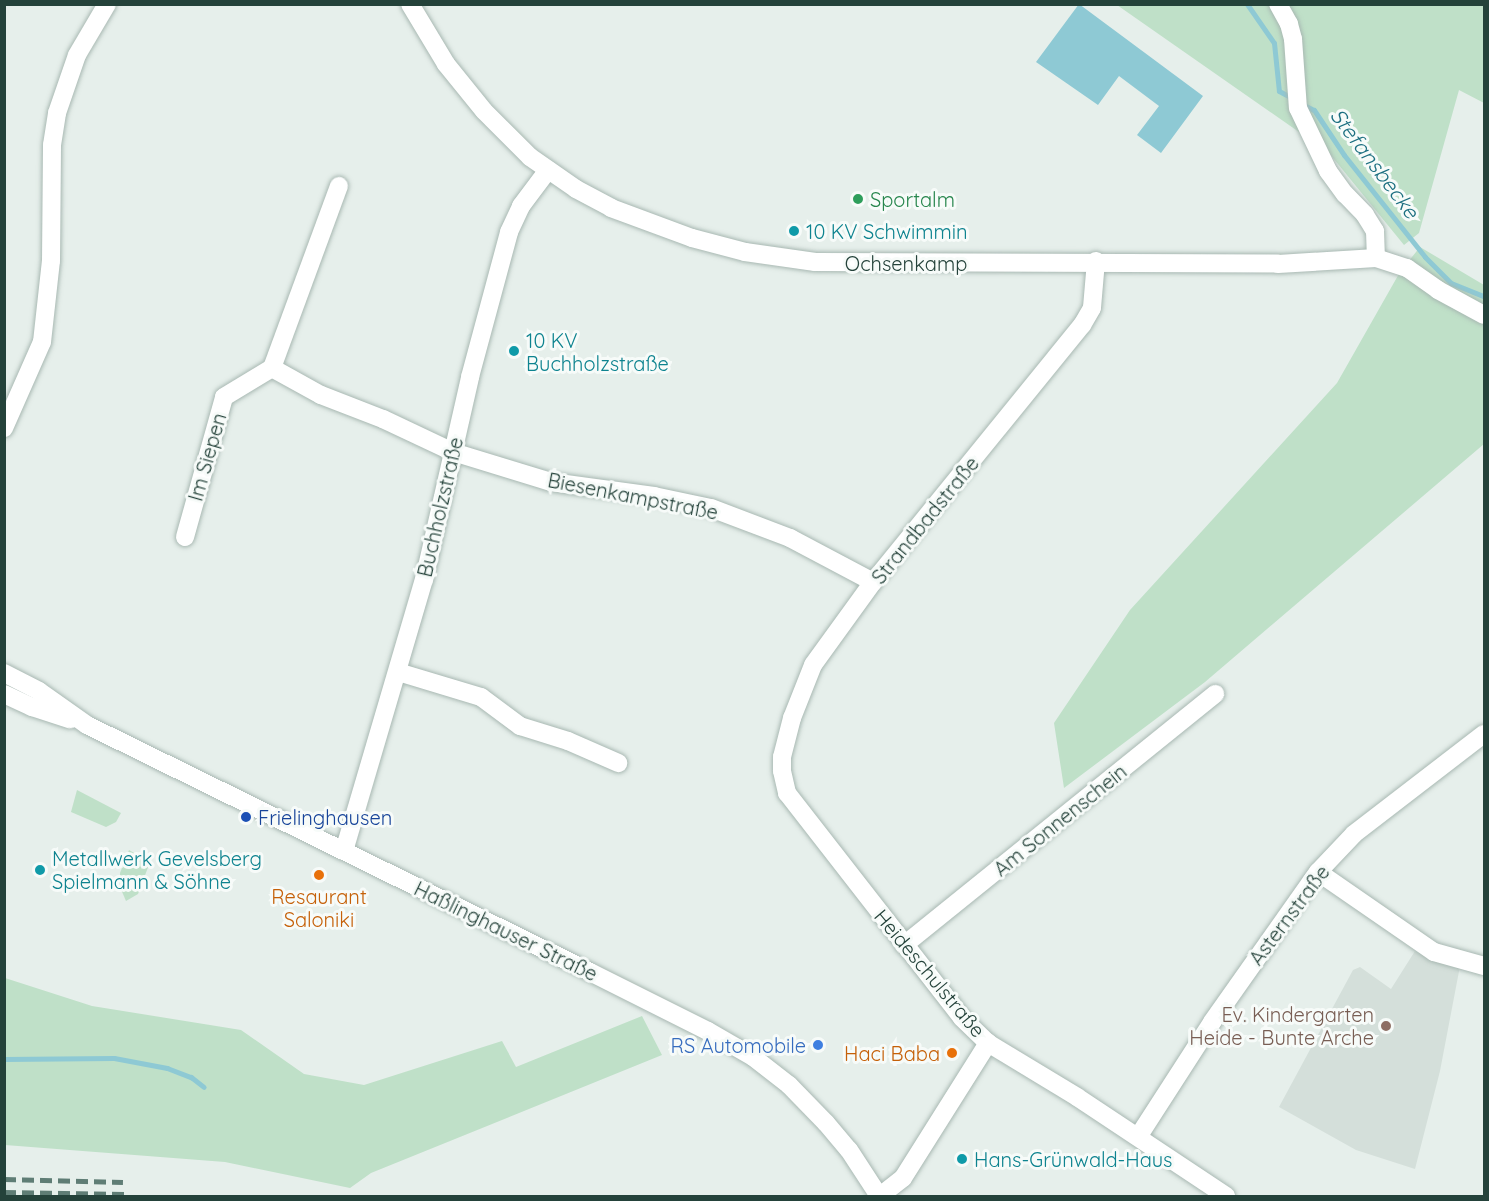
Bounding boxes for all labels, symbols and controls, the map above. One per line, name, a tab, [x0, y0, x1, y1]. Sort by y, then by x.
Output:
water label: Stefansbecke	[1325, 103, 1425, 223]
place label: Sportalm	[870, 187, 955, 211]
marker: Sportalm	[851, 192, 865, 206]
place label: 10 KV Schwimmin	[806, 219, 968, 243]
marker: 10 KV Schwimmin	[787, 224, 801, 238]
street label: Ochsenkamp	[845, 251, 967, 275]
place label: 10 KV Buchholzstraße	[526, 328, 669, 375]
marker: 10 KV Buchholzstraße	[507, 344, 521, 358]
street label: Im Siepen	[183, 410, 231, 504]
street label: Buchholzstraße	[412, 435, 468, 579]
street label: Strandbadstraße	[866, 452, 984, 588]
street label: Biesenkampstraße	[546, 468, 720, 524]
street label: Am Sonnenschein	[989, 759, 1131, 881]
place label: Frielinghausen	[258, 805, 392, 829]
marker: Frielinghausen	[239, 810, 253, 824]
place label: Metallwerk Gevelsberg Spielmann & Söhne	[52, 846, 262, 893]
street label: Asternstraße	[1244, 860, 1334, 970]
marker: Metallwerk Gevelsberg Spielmann & Söhne	[33, 863, 47, 877]
marker: Resaurant Saloniki	[312, 868, 326, 882]
street label: Haßlinghauser Straße	[410, 876, 602, 986]
place label: Resaurant Saloniki	[271, 885, 367, 932]
street label: Heideschulstraße	[870, 904, 990, 1042]
place label: Ev. Kindergarten Heide - Bunte Arche	[1189, 1002, 1374, 1049]
marker: Ev. Kindergarten Heide - Bunte Arche	[1379, 1019, 1393, 1033]
place label: RS Automobile	[671, 1033, 806, 1057]
marker: RS Automobile	[811, 1038, 825, 1052]
place label: Haci Baba	[844, 1041, 940, 1065]
marker: Haci Baba	[945, 1046, 959, 1060]
place label: Hans-Grünwald-Haus	[974, 1147, 1172, 1171]
marker: Hans-Grünwald-Haus	[955, 1152, 969, 1166]

